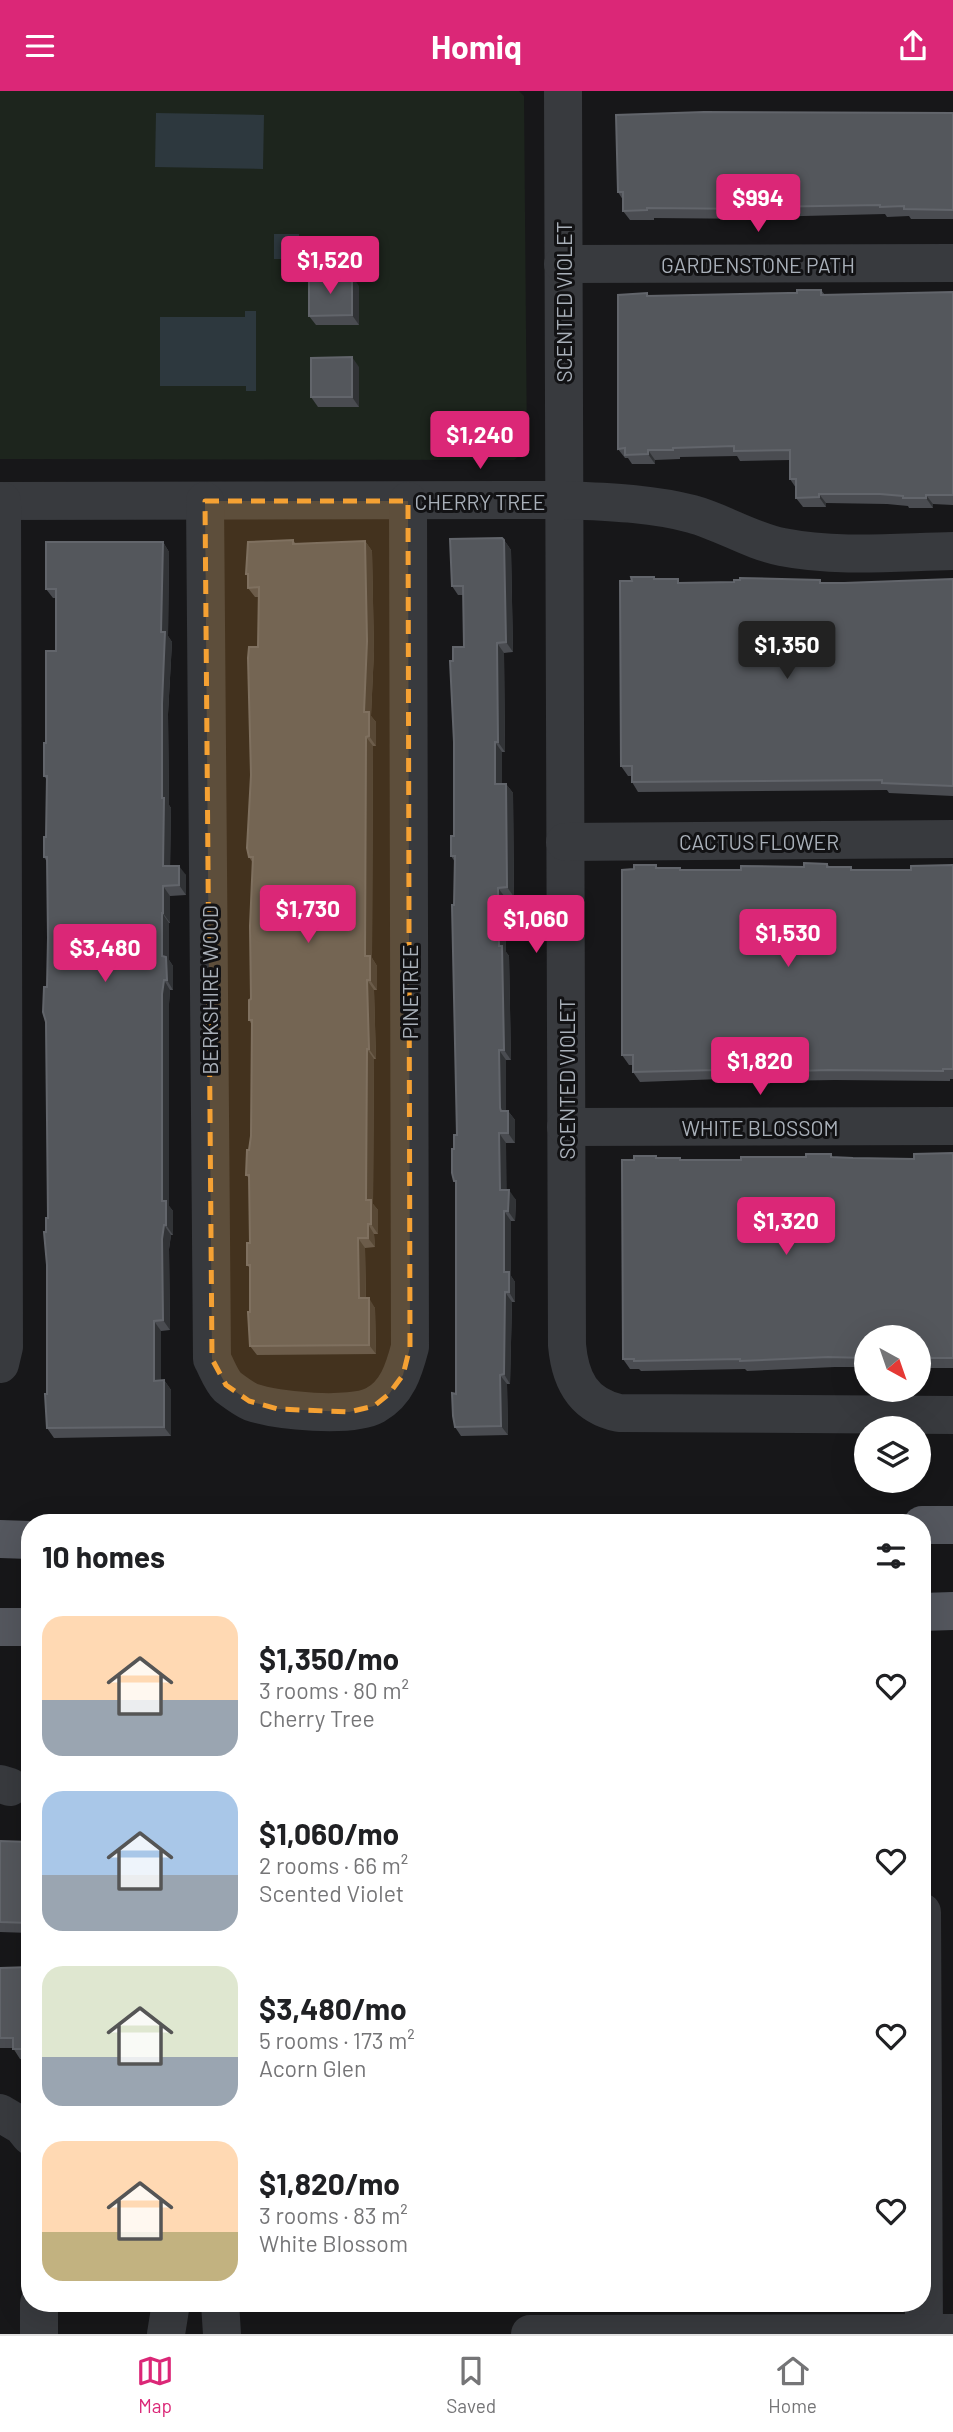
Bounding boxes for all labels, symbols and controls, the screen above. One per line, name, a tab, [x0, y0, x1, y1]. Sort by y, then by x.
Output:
icon: menu	[21, 27, 59, 65]
text: Homiq	[431, 27, 522, 65]
icon: share	[894, 27, 932, 65]
pin: $994	[717, 174, 799, 234]
text: $994	[732, 183, 784, 211]
street label: SCENTED VIOLET	[551, 221, 576, 383]
pin: $1,520	[273, 237, 387, 296]
text: $1,520	[297, 245, 363, 273]
street label: GARDENSTONE PATH	[661, 252, 855, 277]
pin: $1,240	[423, 411, 537, 471]
text: $1,240	[446, 420, 514, 448]
street label: CHERRY TREE	[415, 489, 545, 514]
pin: $1,350	[730, 621, 844, 681]
text: $1,350	[754, 630, 820, 658]
street label: CACTUS FLOWER	[679, 829, 839, 854]
pin: $1,730	[251, 885, 365, 945]
text: $1,730	[276, 894, 340, 922]
pin: $1,060	[479, 895, 593, 955]
text: $1,060	[503, 904, 569, 932]
street label: BERKSHIRE WOOD	[197, 905, 222, 1075]
pin: $1,530	[731, 909, 845, 969]
text: $1,530	[755, 918, 821, 946]
pin: $3,480	[48, 925, 162, 984]
text: $3,480	[69, 933, 141, 961]
street label: PINETREE	[397, 945, 422, 1039]
street label: SCENTED VIOLET	[554, 998, 579, 1160]
pin: $1,820	[703, 1037, 817, 1097]
text: $1,820	[727, 1046, 793, 1074]
street label: WHITE BLOSSOM	[681, 1115, 839, 1140]
pin: $1,320	[729, 1197, 843, 1257]
text: $1,320	[753, 1206, 819, 1234]
north arrow	[854, 1325, 931, 1402]
map controls	[854, 1325, 931, 1493]
button: layers	[854, 1416, 931, 1493]
icon: filters	[872, 1537, 910, 1575]
text: 10 homes	[42, 1538, 165, 1574]
text: $1,350/mo	[259, 1640, 399, 1676]
icon: home	[98, 1644, 182, 1728]
icon: heart	[872, 1667, 910, 1705]
text: 3 rooms · 80 m²	[259, 1676, 409, 1704]
text: Cherry Tree	[259, 1704, 375, 1732]
text: $1,060/mo	[259, 1815, 399, 1851]
icon: home	[98, 1819, 182, 1903]
icon: heart	[872, 1842, 910, 1880]
text: 2 rooms · 66 m²	[259, 1851, 408, 1879]
text: Scented Violet	[259, 1879, 404, 1907]
text: $3,480/mo	[259, 1990, 407, 2026]
icon: home	[98, 1994, 182, 2078]
icon: heart	[872, 2017, 910, 2055]
text: 5 rooms · 173 m²	[259, 2026, 415, 2054]
text: Acorn Glen	[259, 2054, 367, 2082]
text: $1,820/mo	[259, 2165, 400, 2201]
icon: home	[98, 2169, 182, 2253]
icon: heart	[872, 2192, 910, 2230]
text: 3 rooms · 83 m²	[259, 2201, 408, 2229]
text: White Blossom	[259, 2229, 408, 2257]
tab: Map	[136, 2352, 174, 2417]
tab: Saved	[446, 2352, 496, 2417]
tab: Home	[768, 2352, 817, 2417]

